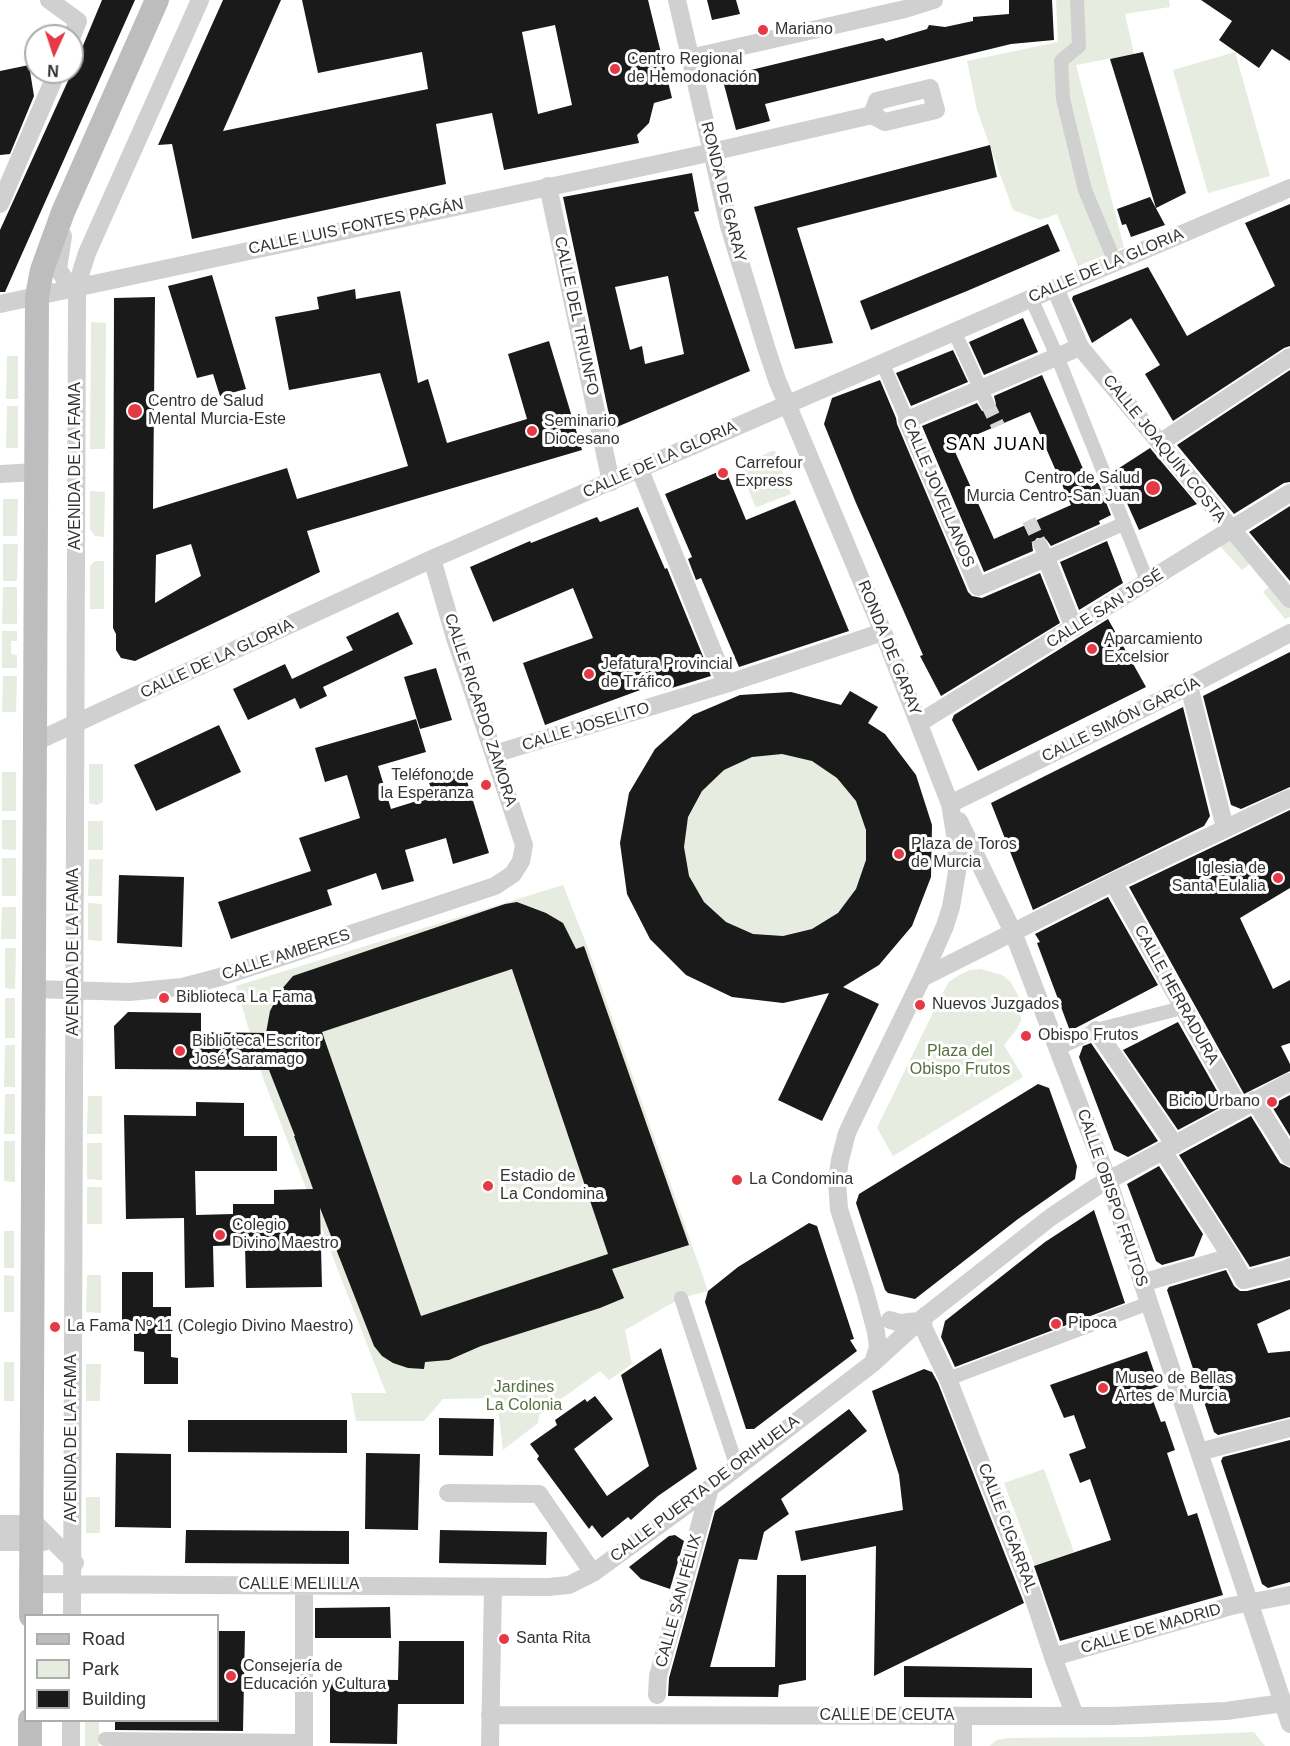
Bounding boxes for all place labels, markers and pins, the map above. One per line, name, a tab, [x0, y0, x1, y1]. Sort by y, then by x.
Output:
place label: Mariano	[775, 20, 833, 40]
marker: Mariano	[756, 23, 770, 37]
place label: Centro Regional de Hemodonación	[627, 50, 757, 88]
marker: Centro Regional de Hemodonación	[608, 62, 622, 76]
place label: Centro de Salud Mental Murcia-Este	[148, 392, 286, 430]
marker: Centro de Salud Mental Murcia-Este	[126, 402, 144, 420]
place label: Seminario Diocesano	[544, 412, 620, 450]
marker: Seminario Diocesano	[525, 424, 539, 438]
place label: Carrefour Express	[735, 454, 803, 492]
marker: Carrefour Express	[716, 466, 730, 480]
place label: Centro de Salud Murcia Centro-San Juan	[967, 469, 1140, 507]
marker: Centro de Salud Murcia Centro-San Juan	[1144, 479, 1162, 497]
place label: Aparcamiento Excelsior	[1104, 630, 1203, 668]
marker: Aparcamiento Excelsior	[1085, 642, 1099, 656]
place label: Jefatura Provincial de Tráfico	[601, 655, 733, 693]
marker: Jefatura Provincial de Tráfico	[582, 667, 596, 681]
place label: Teléfono de la Esperanza	[381, 766, 474, 804]
marker: Teléfono de la Esperanza	[479, 778, 493, 792]
place label: Plaza de Toros de Murcia	[911, 835, 1017, 873]
marker: Plaza de Toros de Murcia	[892, 847, 906, 861]
place label: Iglesia de Santa Eulalia	[1172, 859, 1266, 897]
marker: Iglesia de Santa Eulalia	[1271, 871, 1285, 885]
place label: Biblioteca La Fama	[176, 988, 313, 1008]
marker: Biblioteca La Fama	[157, 991, 171, 1005]
place label: Nuevos Juzgados	[932, 995, 1059, 1015]
marker: Nuevos Juzgados	[913, 998, 927, 1012]
place label: Obispo Frutos	[1038, 1026, 1138, 1046]
marker: Obispo Frutos	[1019, 1029, 1033, 1043]
place label: Biblioteca Escritor José Saramago	[192, 1032, 320, 1070]
marker: Biblioteca Escritor José Saramago	[173, 1044, 187, 1058]
place label: Bicio Urbano	[1168, 1092, 1260, 1112]
marker: Bicio Urbano	[1265, 1095, 1279, 1109]
place label: Estadio de La Condomina	[500, 1167, 604, 1205]
place label: La Condomina	[749, 1170, 853, 1190]
marker: La Condomina	[730, 1173, 744, 1187]
marker: Estadio de La Condomina	[481, 1179, 495, 1193]
place label: Colegio Divino Maestro	[232, 1216, 339, 1254]
marker: Colegio Divino Maestro	[213, 1228, 227, 1242]
place label: Pipoca	[1068, 1314, 1117, 1334]
place label: La Fama Nº 11 (Colegio Divino Maestro)	[67, 1317, 354, 1337]
marker: Pipoca	[1049, 1317, 1063, 1331]
marker: La Fama Nº 11 (Colegio Divino Maestro)	[48, 1320, 62, 1334]
place label: Museo de Bellas Artes de Murcia	[1115, 1369, 1233, 1407]
marker: Museo de Bellas Artes de Murcia	[1096, 1381, 1110, 1395]
place label: Santa Rita	[516, 1629, 591, 1649]
marker: Santa Rita	[497, 1632, 511, 1646]
place label: Consejería de Educación y Cultura	[243, 1657, 386, 1695]
marker: Consejería de Educación y Cultura	[224, 1669, 238, 1683]

